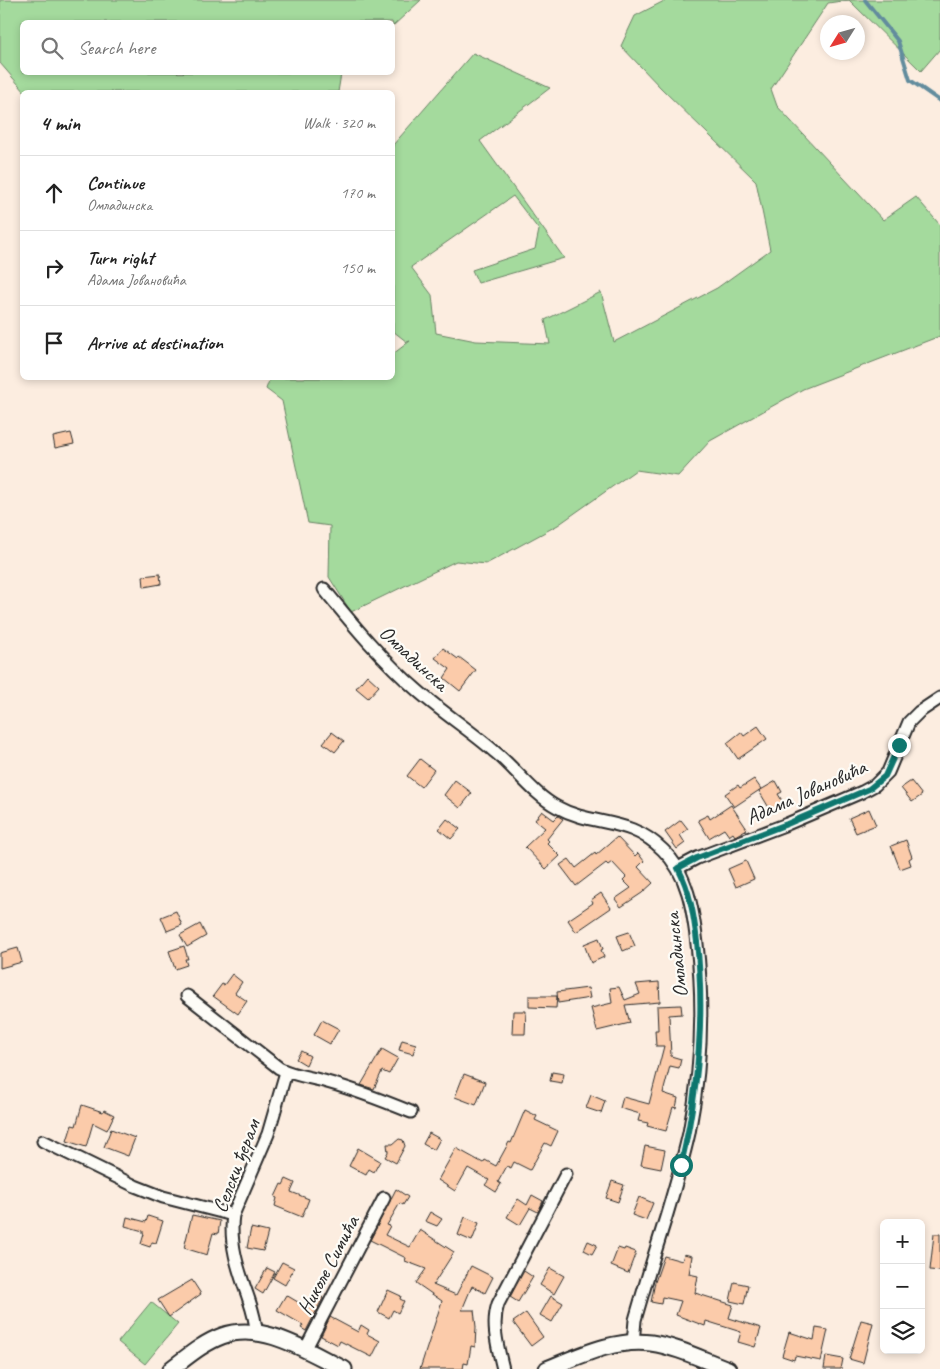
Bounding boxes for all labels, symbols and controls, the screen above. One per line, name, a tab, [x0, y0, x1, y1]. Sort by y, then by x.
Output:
north arrow	[820, 15, 865, 60]
search box	[20, 20, 395, 75]
icon: search	[38, 34, 66, 62]
text: Search here	[78, 36, 155, 60]
text: 4 min	[40, 110, 80, 136]
text: Walk · 320 m	[303, 113, 375, 133]
text: Continue	[87, 171, 144, 195]
icon: ahead	[40, 179, 68, 207]
text: 170 m	[341, 183, 375, 203]
text: Омладинска	[87, 195, 152, 215]
text: Turn right	[87, 246, 154, 270]
icon: right	[40, 254, 68, 282]
text: 150 m	[341, 258, 375, 278]
text: Адама Јовановића	[87, 270, 186, 290]
icon: arrive	[40, 329, 68, 357]
text: Arrive at destination	[87, 331, 223, 355]
street label: Омладинска	[374, 619, 456, 698]
route end	[888, 734, 911, 757]
street label: Адама Јовановића	[742, 753, 872, 830]
street label: Омладинска	[658, 909, 693, 999]
street label: Селски ђерам	[206, 1114, 266, 1216]
route start	[670, 1154, 693, 1177]
street label: Николе Симића	[291, 1210, 366, 1319]
map controls	[880, 1219, 925, 1354]
button: +	[880, 1219, 925, 1264]
button: −	[880, 1264, 925, 1309]
button: layers	[880, 1309, 925, 1354]

